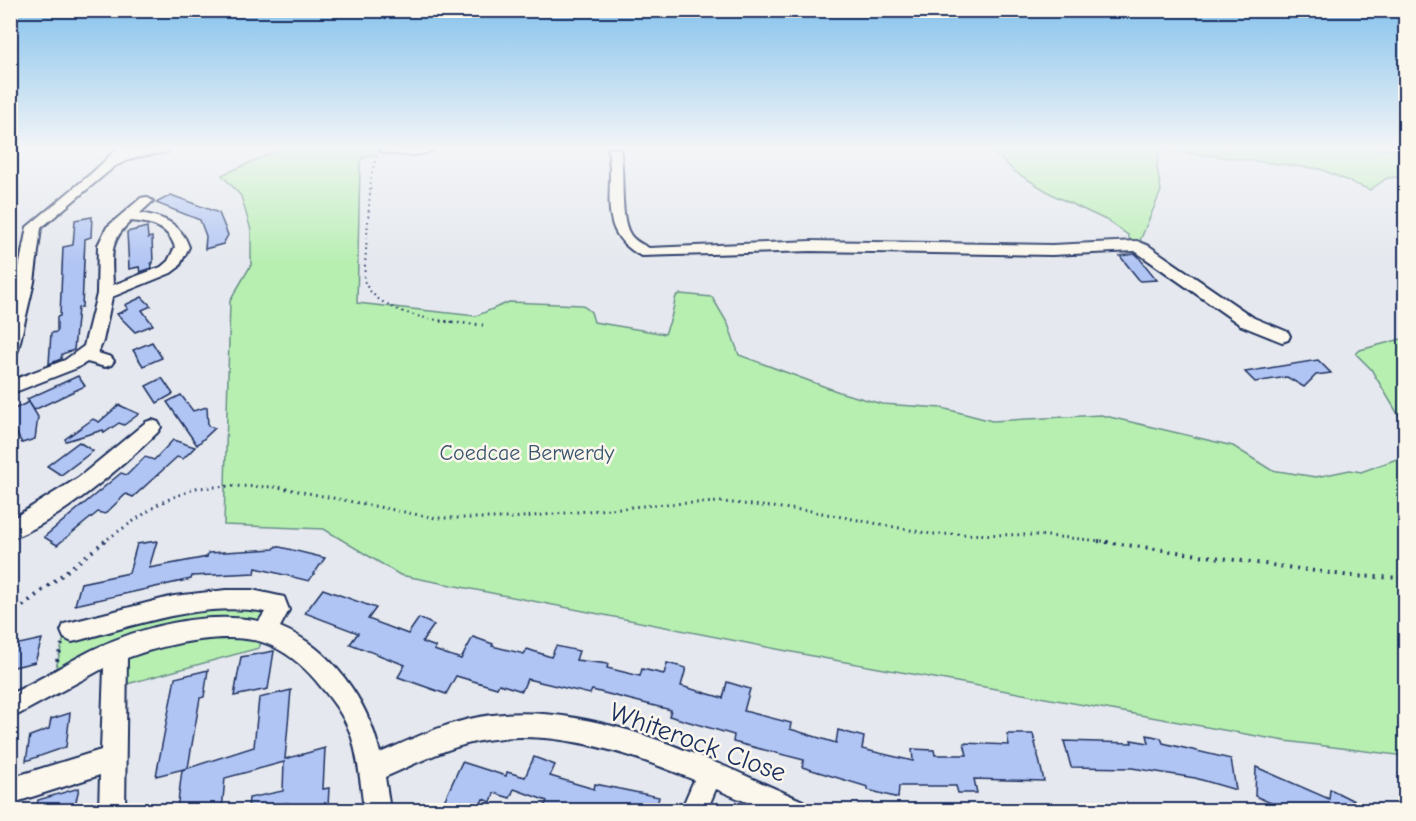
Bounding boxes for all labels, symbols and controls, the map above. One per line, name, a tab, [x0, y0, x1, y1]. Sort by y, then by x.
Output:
park label: Coedcae Berwerdy	[440, 440, 615, 466]
street label: Whiterock Close	[605, 696, 790, 789]

